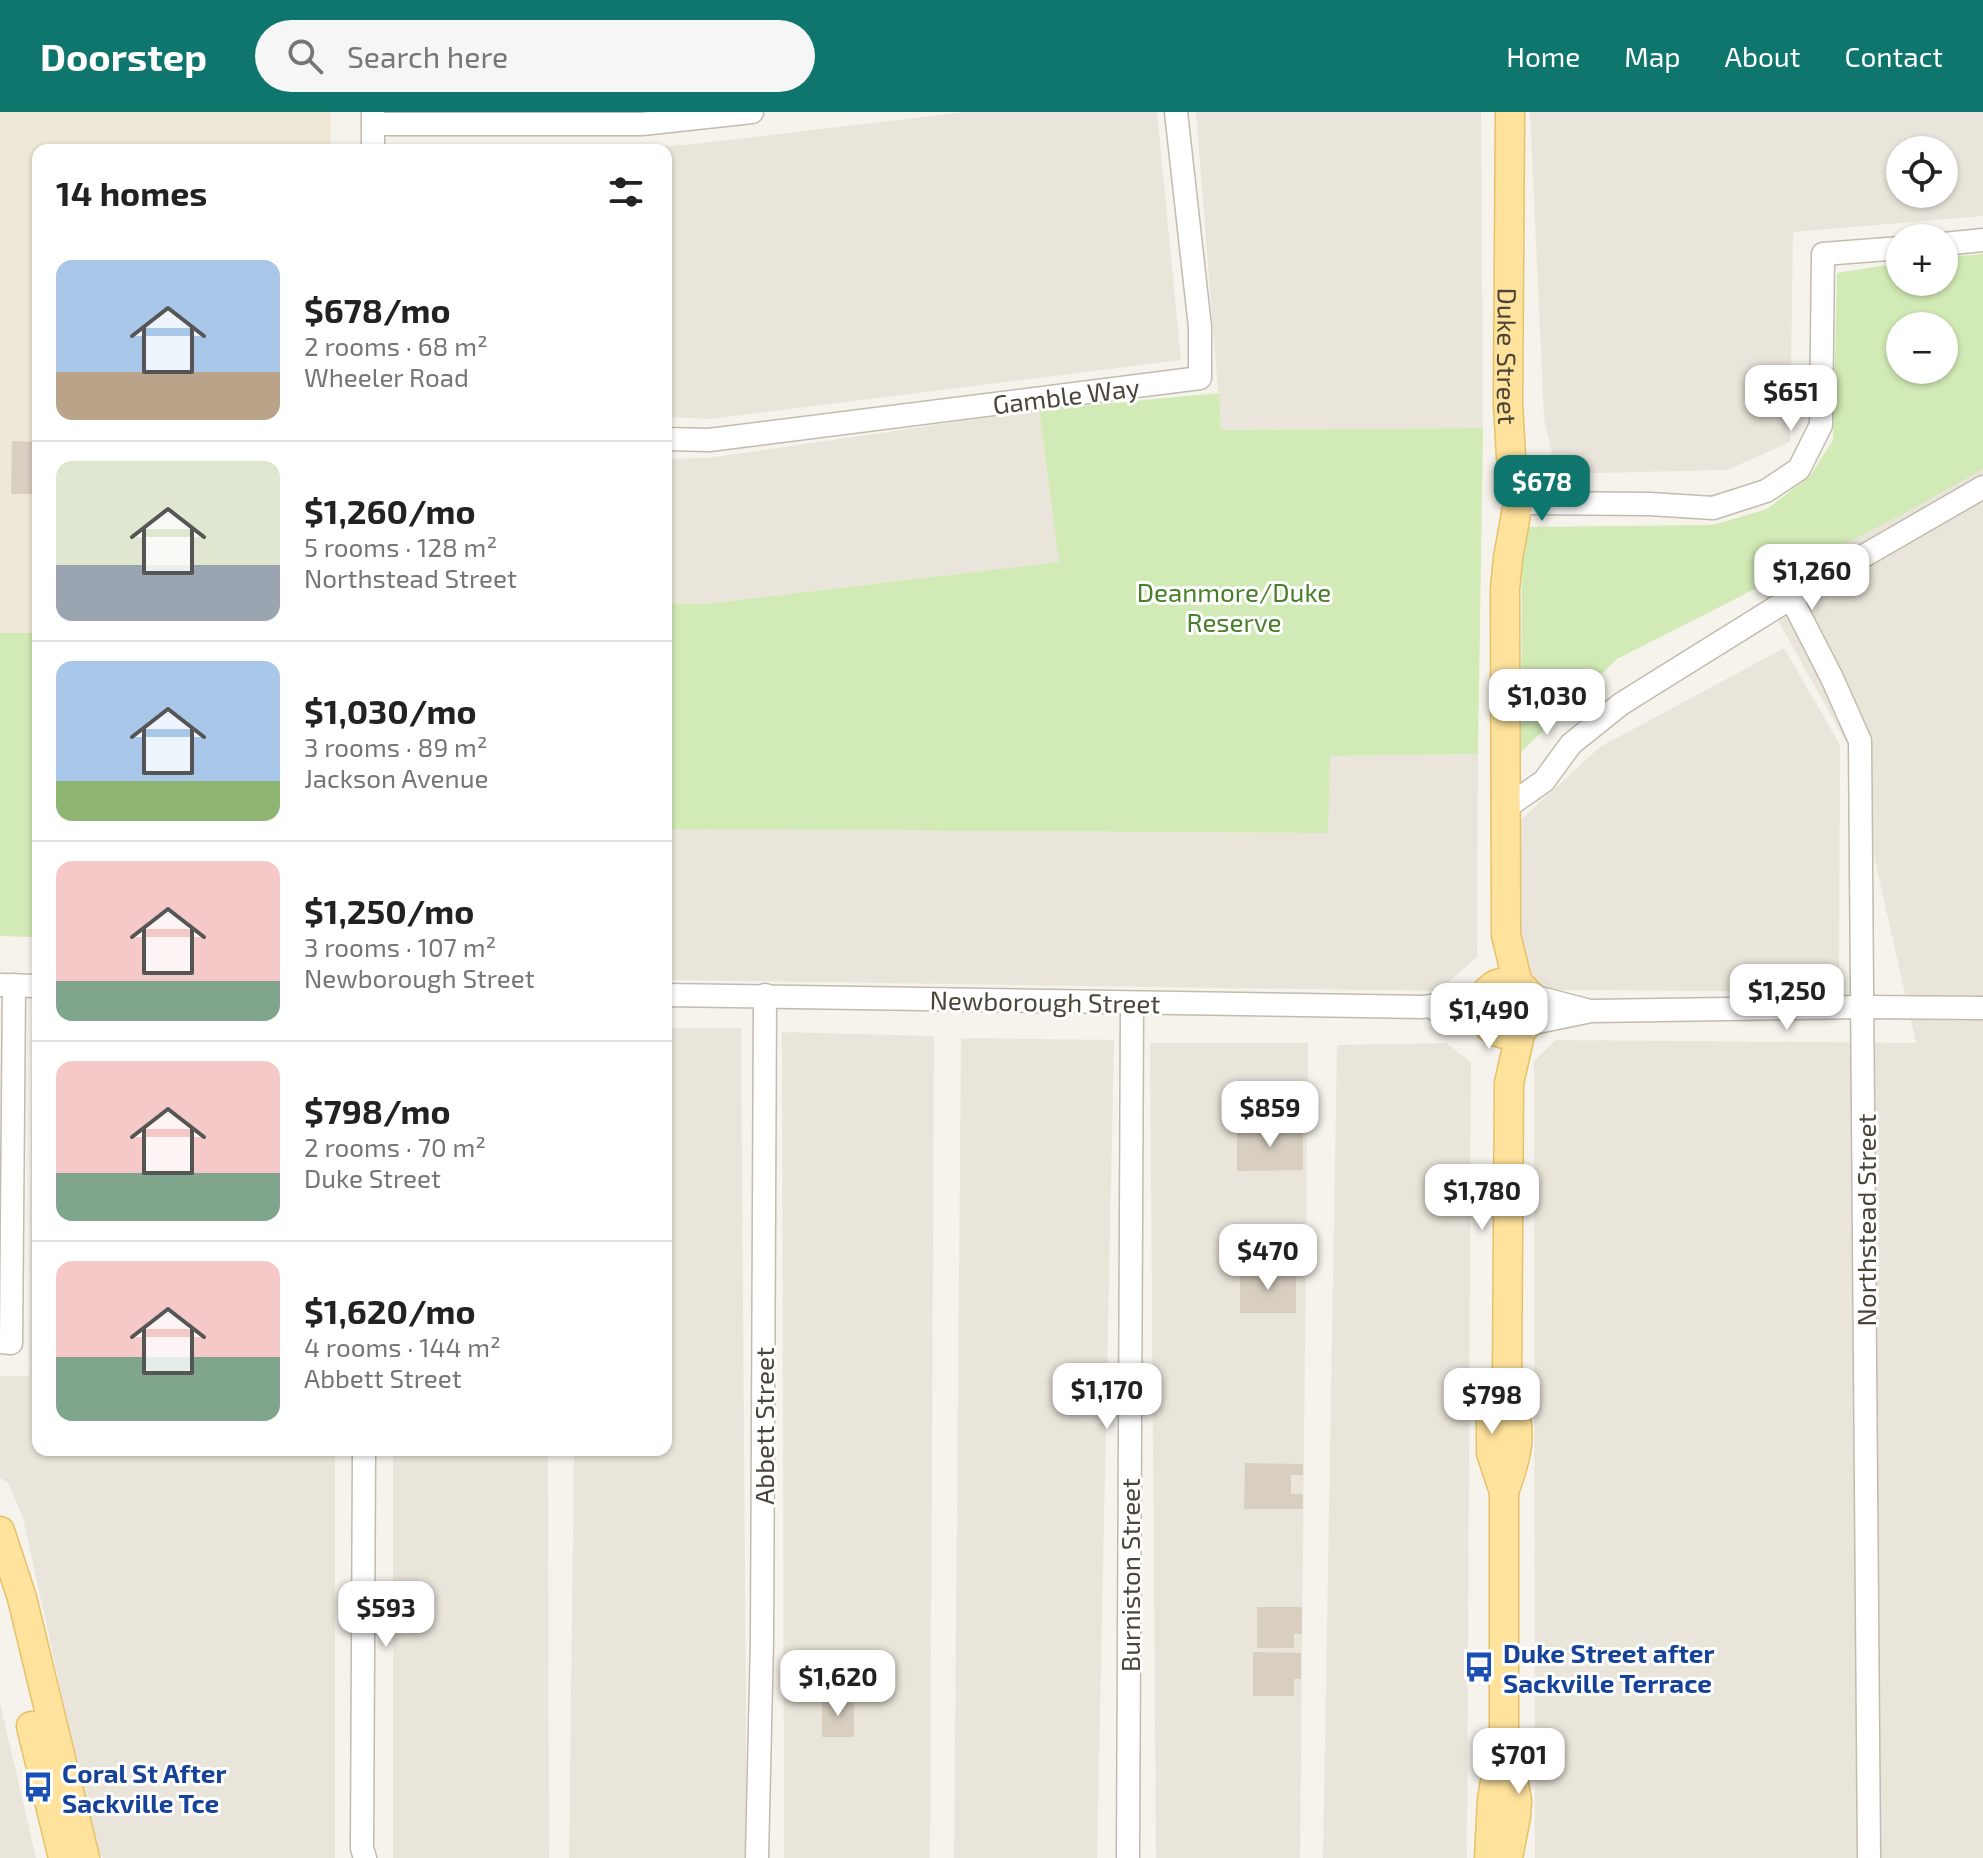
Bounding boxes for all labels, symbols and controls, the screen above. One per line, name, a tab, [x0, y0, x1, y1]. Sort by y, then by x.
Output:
search box	[255, 20, 815, 92]
text: Doorstep	[40, 33, 207, 79]
icon: search	[283, 34, 327, 78]
text: Search here	[347, 38, 508, 74]
text: Home	[1506, 39, 1580, 73]
text: Map	[1624, 39, 1681, 73]
text: About	[1725, 39, 1800, 73]
text: Contact	[1844, 39, 1943, 73]
map controls	[1886, 136, 1958, 384]
button: locate	[1886, 136, 1958, 208]
icon: filters	[604, 170, 648, 214]
text: 14 homes	[56, 172, 207, 213]
button: +	[1886, 224, 1958, 296]
street label: Duke Street	[1492, 287, 1525, 425]
text: $678/mo	[304, 289, 451, 330]
icon: home	[120, 292, 216, 388]
button: −	[1886, 312, 1958, 384]
text: 2 rooms · 68 m²	[304, 330, 488, 361]
text: Wheeler Road	[304, 361, 469, 392]
pin: $651	[1744, 365, 1838, 433]
street label: Gamble Way	[991, 371, 1141, 419]
text: $651	[1763, 375, 1819, 406]
pin: $678	[1495, 455, 1589, 523]
text: $678	[1512, 465, 1572, 496]
text: $1,260/mo	[304, 490, 476, 531]
icon: home	[120, 493, 216, 589]
text: 5 rooms · 128 m²	[304, 531, 497, 562]
pin: $1,260	[1747, 544, 1877, 612]
text: $1,260	[1772, 554, 1852, 585]
text: Northstead Street	[304, 562, 517, 593]
park label: Deanmore/Duke Reserve	[1137, 576, 1331, 637]
pin: $1,030	[1482, 669, 1612, 737]
text: $1,030	[1507, 679, 1587, 710]
text: $1,030/mo	[304, 690, 477, 731]
icon: home	[120, 693, 216, 789]
text: 3 rooms · 89 m²	[304, 731, 488, 762]
text: Jackson Avenue	[304, 762, 488, 793]
text: $1,250/mo	[304, 890, 474, 931]
icon: home	[120, 893, 216, 989]
text: 3 rooms · 107 m²	[304, 931, 496, 962]
text: Newborough Street	[304, 962, 535, 993]
pin: $1,250	[1722, 964, 1852, 1032]
text: $1,250	[1748, 974, 1826, 1005]
street label: Newborough Street	[929, 983, 1161, 1019]
pin: $1,490	[1424, 983, 1554, 1051]
text: $1,490	[1449, 993, 1529, 1024]
pin: $859	[1223, 1081, 1317, 1149]
text: $798/mo	[304, 1090, 451, 1131]
text: $859	[1240, 1091, 1300, 1122]
icon: home	[120, 1093, 216, 1189]
street label: Northstead Street	[1850, 1113, 1881, 1326]
text: 2 rooms · 70 m²	[304, 1131, 486, 1162]
text: Duke Street	[304, 1162, 441, 1193]
pin: $1,780	[1417, 1164, 1547, 1232]
text: $1,780	[1443, 1174, 1521, 1205]
pin: $470	[1221, 1224, 1315, 1292]
text: $470	[1237, 1234, 1299, 1265]
text: $1,620/mo	[304, 1290, 476, 1331]
icon: home	[120, 1293, 216, 1389]
text: 4 rooms · 144 m²	[304, 1331, 501, 1362]
street label: Abbett Street	[748, 1347, 779, 1505]
text: Abbett Street	[304, 1362, 462, 1393]
pin: $1,170	[1042, 1363, 1172, 1431]
pin: $798	[1445, 1368, 1539, 1436]
text: $1,170	[1071, 1373, 1143, 1404]
text: $798	[1462, 1378, 1522, 1409]
street label: Burniston Street	[1114, 1478, 1145, 1672]
pin: $593	[339, 1581, 433, 1649]
text: $593	[356, 1591, 416, 1622]
place label: Duke Street after Sackville Terrace	[1503, 1637, 1715, 1698]
pin: $1,620	[773, 1650, 903, 1718]
bus stop icon: Duke Street after Sackville Terrace	[1462, 1650, 1496, 1684]
text: $1,620	[798, 1660, 878, 1691]
pin: $701	[1472, 1728, 1566, 1796]
text: $701	[1491, 1738, 1547, 1769]
place label: Coral St After Sackville Tce	[62, 1757, 227, 1818]
bus stop icon: Coral St After Sackville Tce	[21, 1770, 55, 1804]

